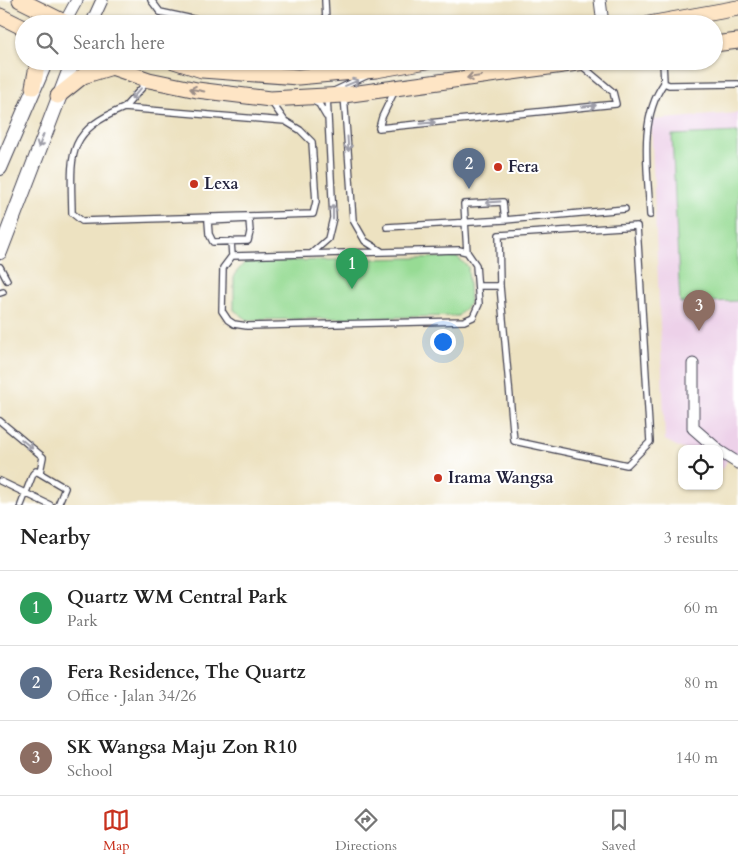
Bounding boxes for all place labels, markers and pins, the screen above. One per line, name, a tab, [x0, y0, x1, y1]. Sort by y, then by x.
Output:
pin: 2	[453, 148, 485, 189]
place label: Fera	[508, 156, 539, 178]
marker: Fera	[492, 161, 504, 173]
place label: Lexa	[204, 173, 239, 195]
marker: Lexa	[188, 178, 200, 190]
pin: 1	[336, 248, 368, 289]
pin: 3	[683, 290, 715, 331]
place label: Irama Wangsa	[448, 467, 554, 489]
marker: Irama Wangsa	[432, 472, 444, 484]

